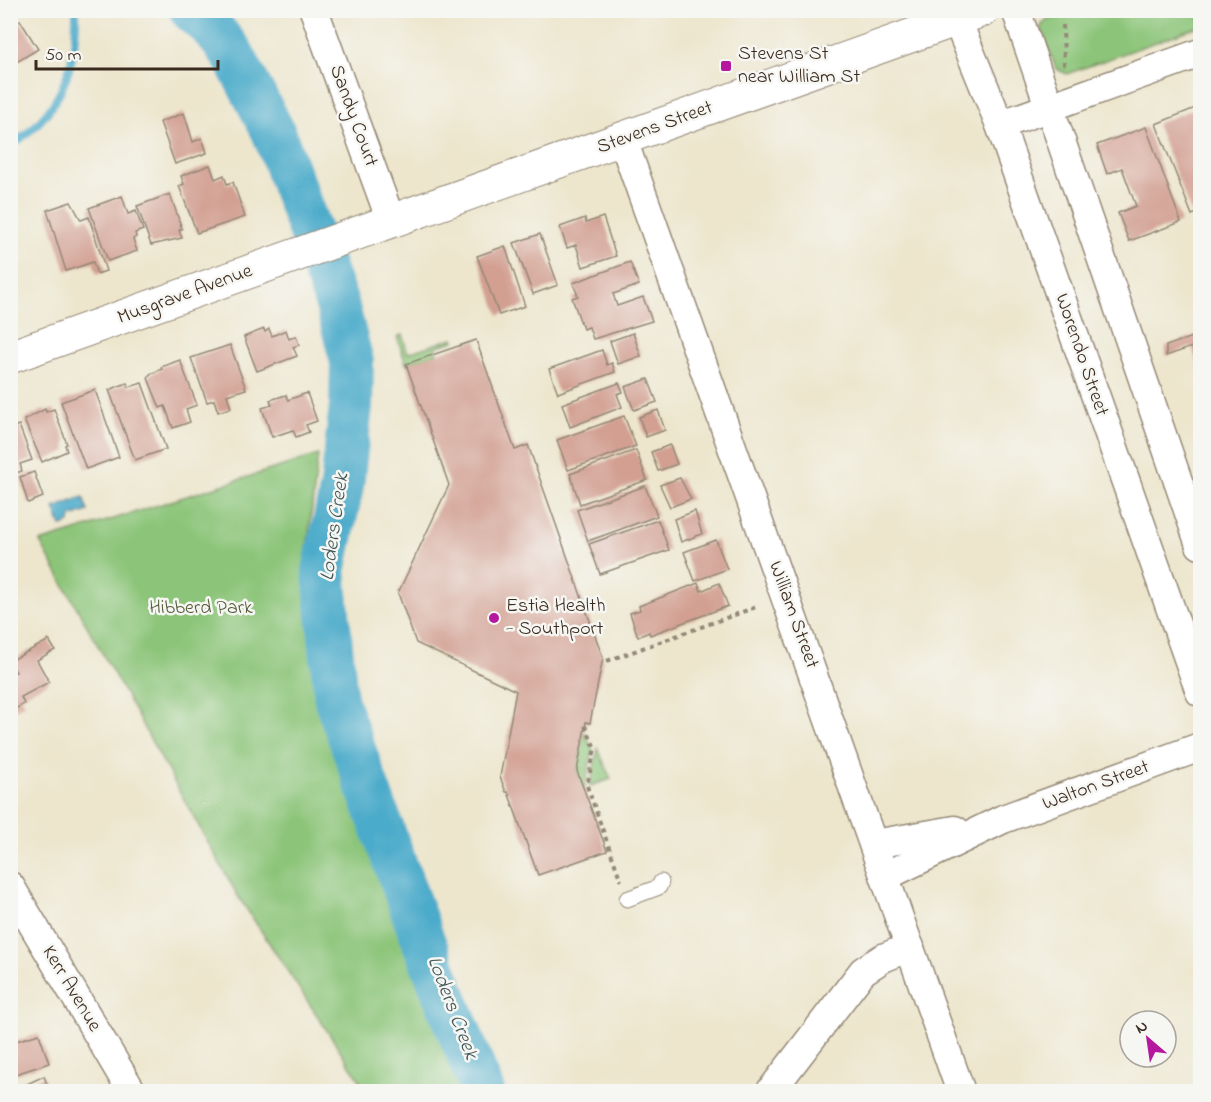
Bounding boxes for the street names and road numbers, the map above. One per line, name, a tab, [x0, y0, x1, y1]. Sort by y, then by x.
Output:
street label: Sandy Court	[321, 61, 385, 171]
street label: Stevens Street	[593, 94, 717, 162]
street label: Musgrave Avenue	[113, 257, 257, 334]
street label: Worendo Street	[1046, 290, 1116, 420]
street label: William Street	[760, 557, 826, 673]
street label: Walton Street	[1038, 753, 1154, 819]
street label: Kerr Avenue	[34, 940, 108, 1038]

